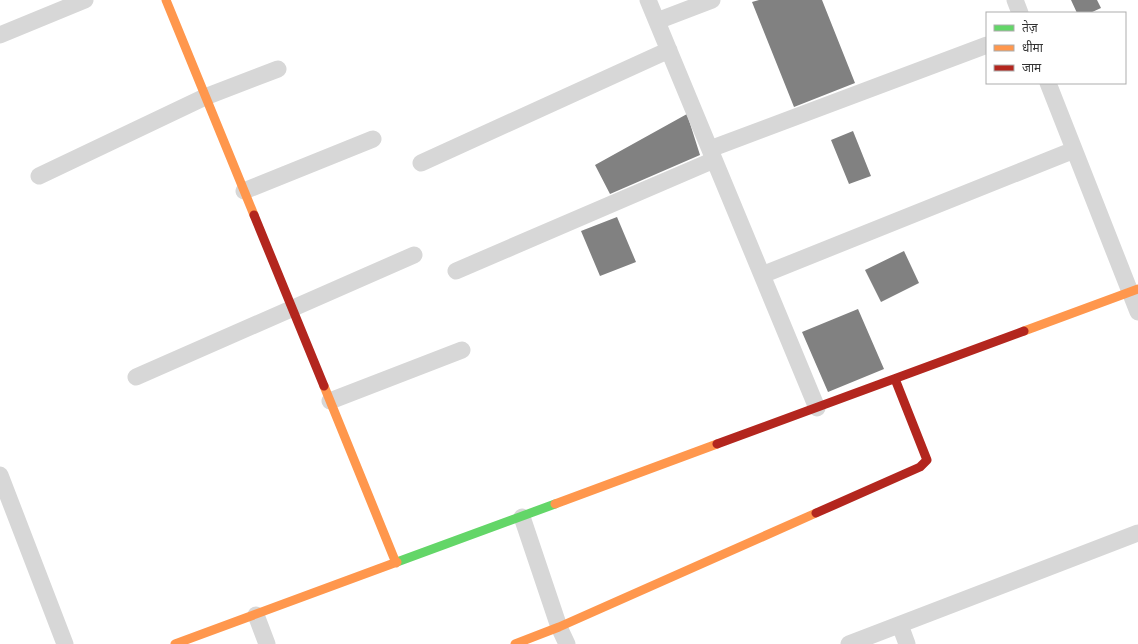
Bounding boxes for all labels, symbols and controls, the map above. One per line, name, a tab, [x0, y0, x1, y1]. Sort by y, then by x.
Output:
legend	[986, 12, 1126, 84]
text: तेज़	[1022, 18, 1039, 37]
text: धीमा	[1022, 38, 1044, 57]
text: जाम	[1022, 58, 1042, 77]

